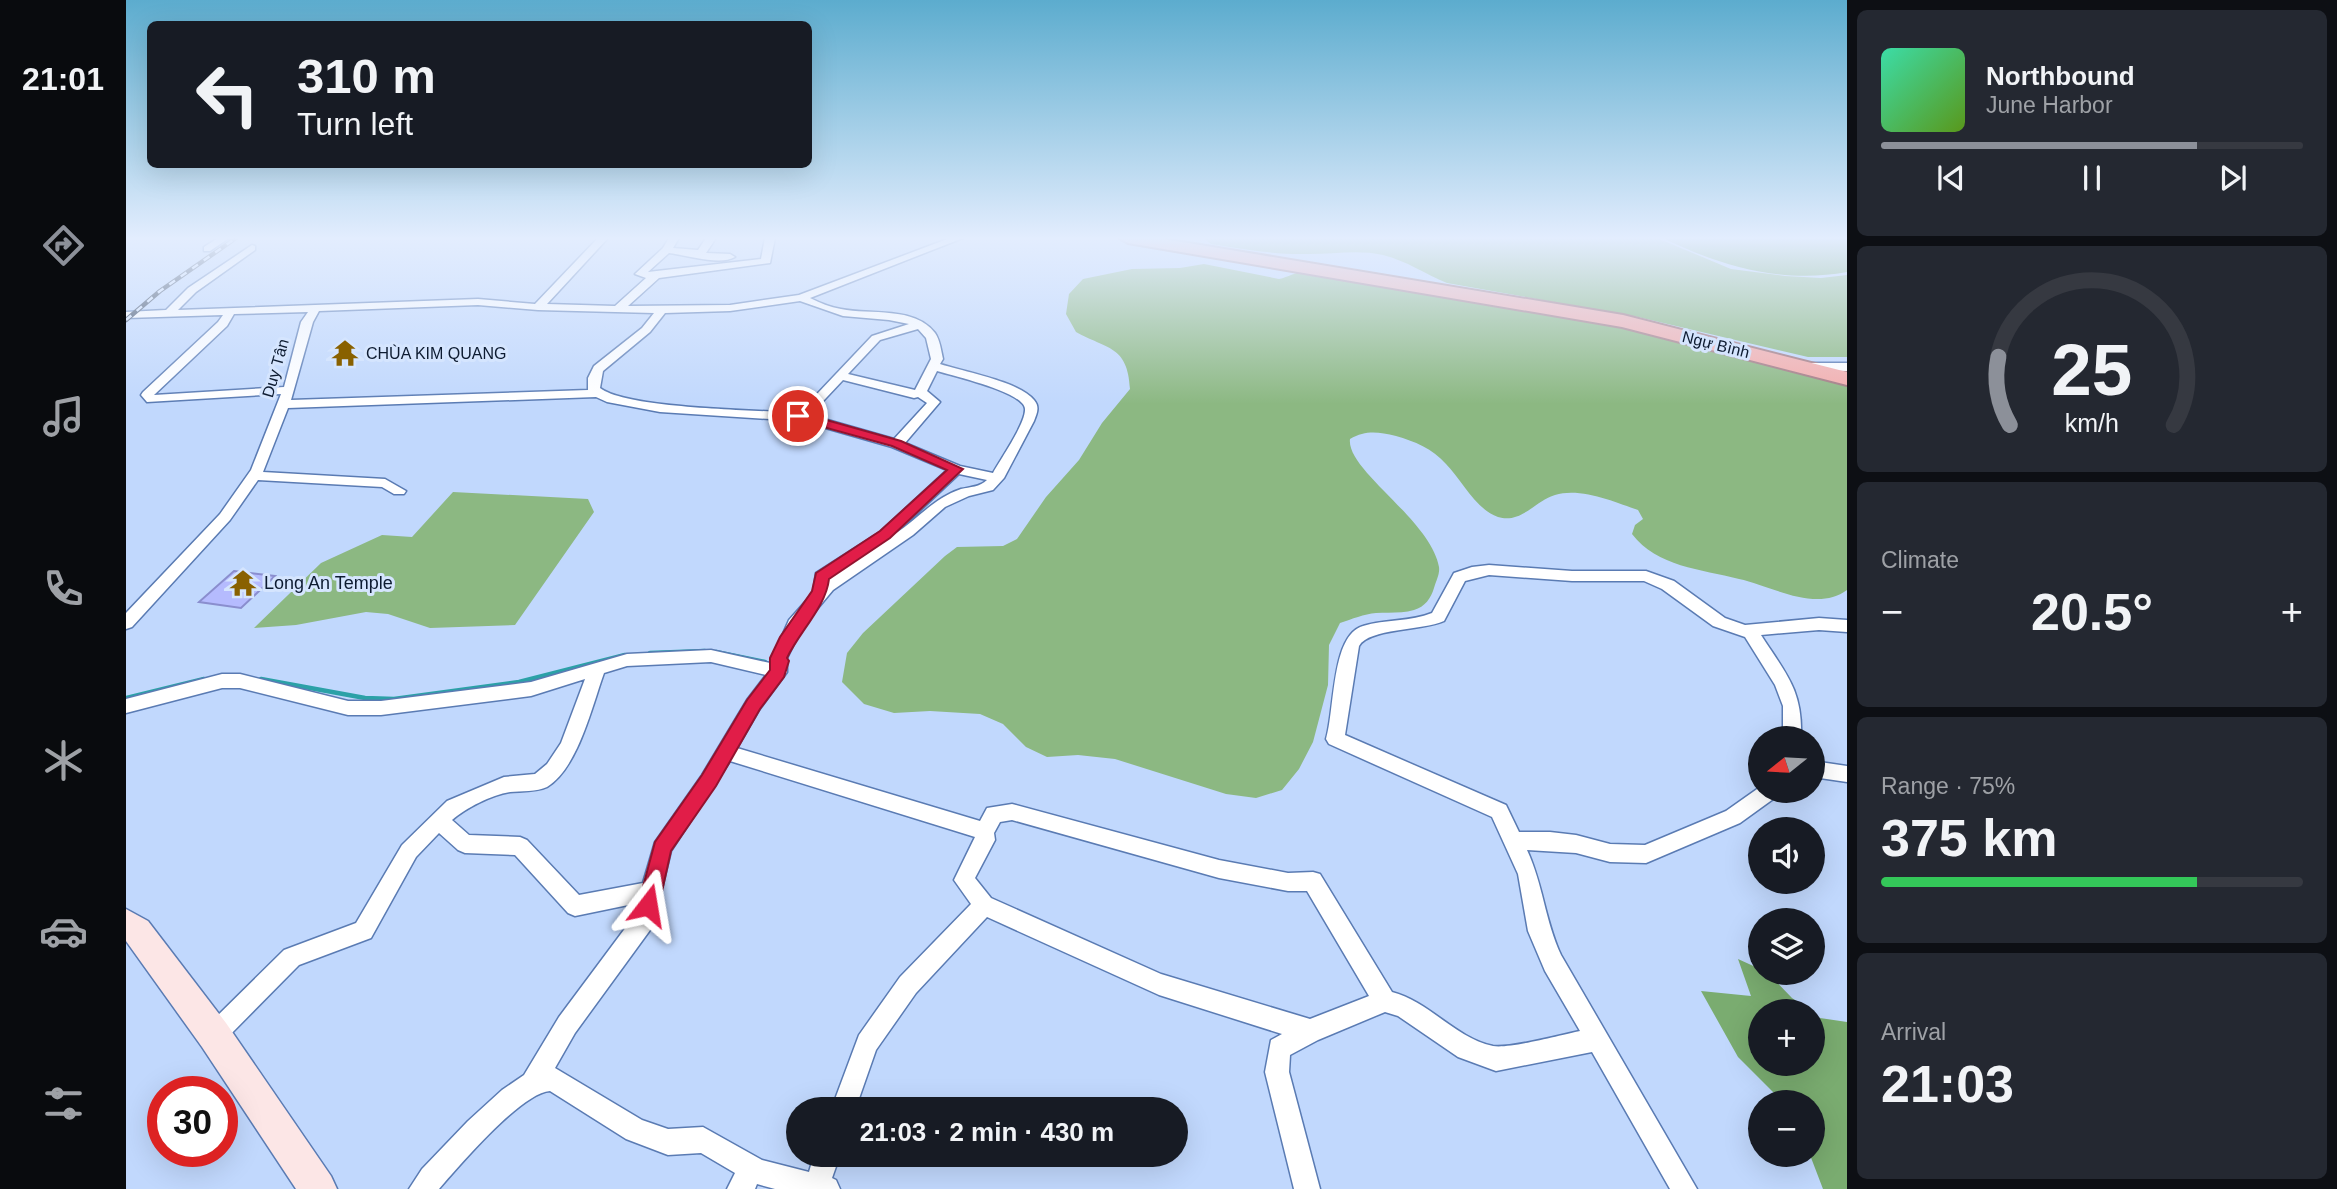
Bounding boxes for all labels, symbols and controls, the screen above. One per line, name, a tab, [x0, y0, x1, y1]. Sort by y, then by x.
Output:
icon: left	[182, 49, 273, 140]
text: 310 m	[297, 49, 436, 103]
text: 21:01	[22, 61, 104, 97]
text: Northbound	[1986, 61, 2135, 91]
text: June Harbor	[1986, 92, 2113, 118]
text: Turn left	[297, 106, 413, 142]
icon: previous	[1932, 159, 1970, 197]
icon: pause	[2073, 159, 2111, 197]
icon: next	[2214, 159, 2252, 197]
icon: directions	[39, 221, 88, 270]
street label: Ngự Bình	[1681, 328, 1751, 361]
text: 25	[2052, 329, 2132, 410]
street label: Duy Tân	[259, 337, 292, 399]
temple icon: CHÙA KIM QUANG	[330, 338, 360, 368]
place label: CHÙA KIM QUANG	[366, 344, 506, 362]
pin	[768, 386, 828, 446]
icon: music	[39, 392, 88, 441]
icon: arrive	[779, 397, 817, 435]
text: km/h	[2065, 408, 2119, 436]
text: Climate	[1881, 547, 1959, 573]
icon: phone	[39, 564, 88, 613]
temple icon: Long An Temple	[228, 568, 258, 598]
place label: Long An Temple	[264, 573, 393, 593]
text: 20.5°	[2031, 583, 2153, 641]
text: −	[1881, 591, 1903, 633]
text: +	[2281, 591, 2303, 633]
north arrow	[1748, 726, 1825, 803]
map controls	[1748, 726, 1825, 1167]
icon: climate	[39, 736, 88, 785]
text: Range · 75%	[1881, 773, 2015, 799]
text: 375 km	[1881, 809, 2057, 867]
button: sound	[1748, 817, 1825, 894]
position arrow	[611, 868, 685, 942]
icon: car	[39, 907, 88, 956]
button: layers	[1748, 908, 1825, 985]
button: +	[1748, 999, 1825, 1076]
text: Arrival	[1881, 1019, 1946, 1045]
text: 21:03	[1881, 1055, 2014, 1113]
speed limit sign: 30	[147, 1076, 238, 1167]
icon: filters	[39, 1079, 88, 1128]
button: −	[1748, 1090, 1825, 1167]
text: 21:03 · 2 min · 430 m	[860, 1117, 1114, 1147]

